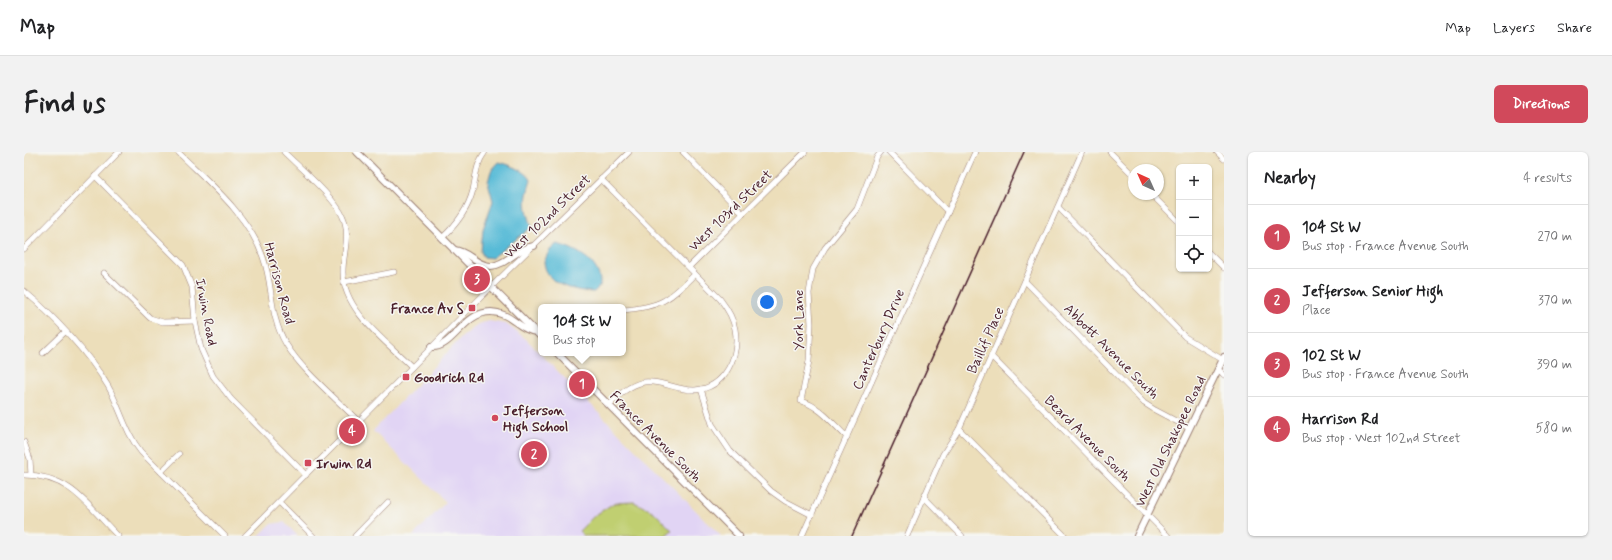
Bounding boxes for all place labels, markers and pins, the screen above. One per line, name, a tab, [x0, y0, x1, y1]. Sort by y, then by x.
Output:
pin: 3	[464, 264, 490, 294]
place label: France Av S	[391, 300, 465, 318]
marker: France Av S	[467, 303, 477, 313]
place label: Goodrich Rd	[414, 369, 484, 387]
pin: 1	[569, 369, 595, 399]
marker: Goodrich Rd	[401, 372, 411, 382]
place label: Jefferson High School	[503, 402, 568, 439]
marker: Jefferson High School	[490, 413, 500, 423]
pin: 4	[339, 416, 365, 446]
pin: 2	[521, 439, 547, 469]
place label: Irwin Rd	[316, 455, 372, 473]
marker: Irwin Rd	[303, 458, 313, 468]

